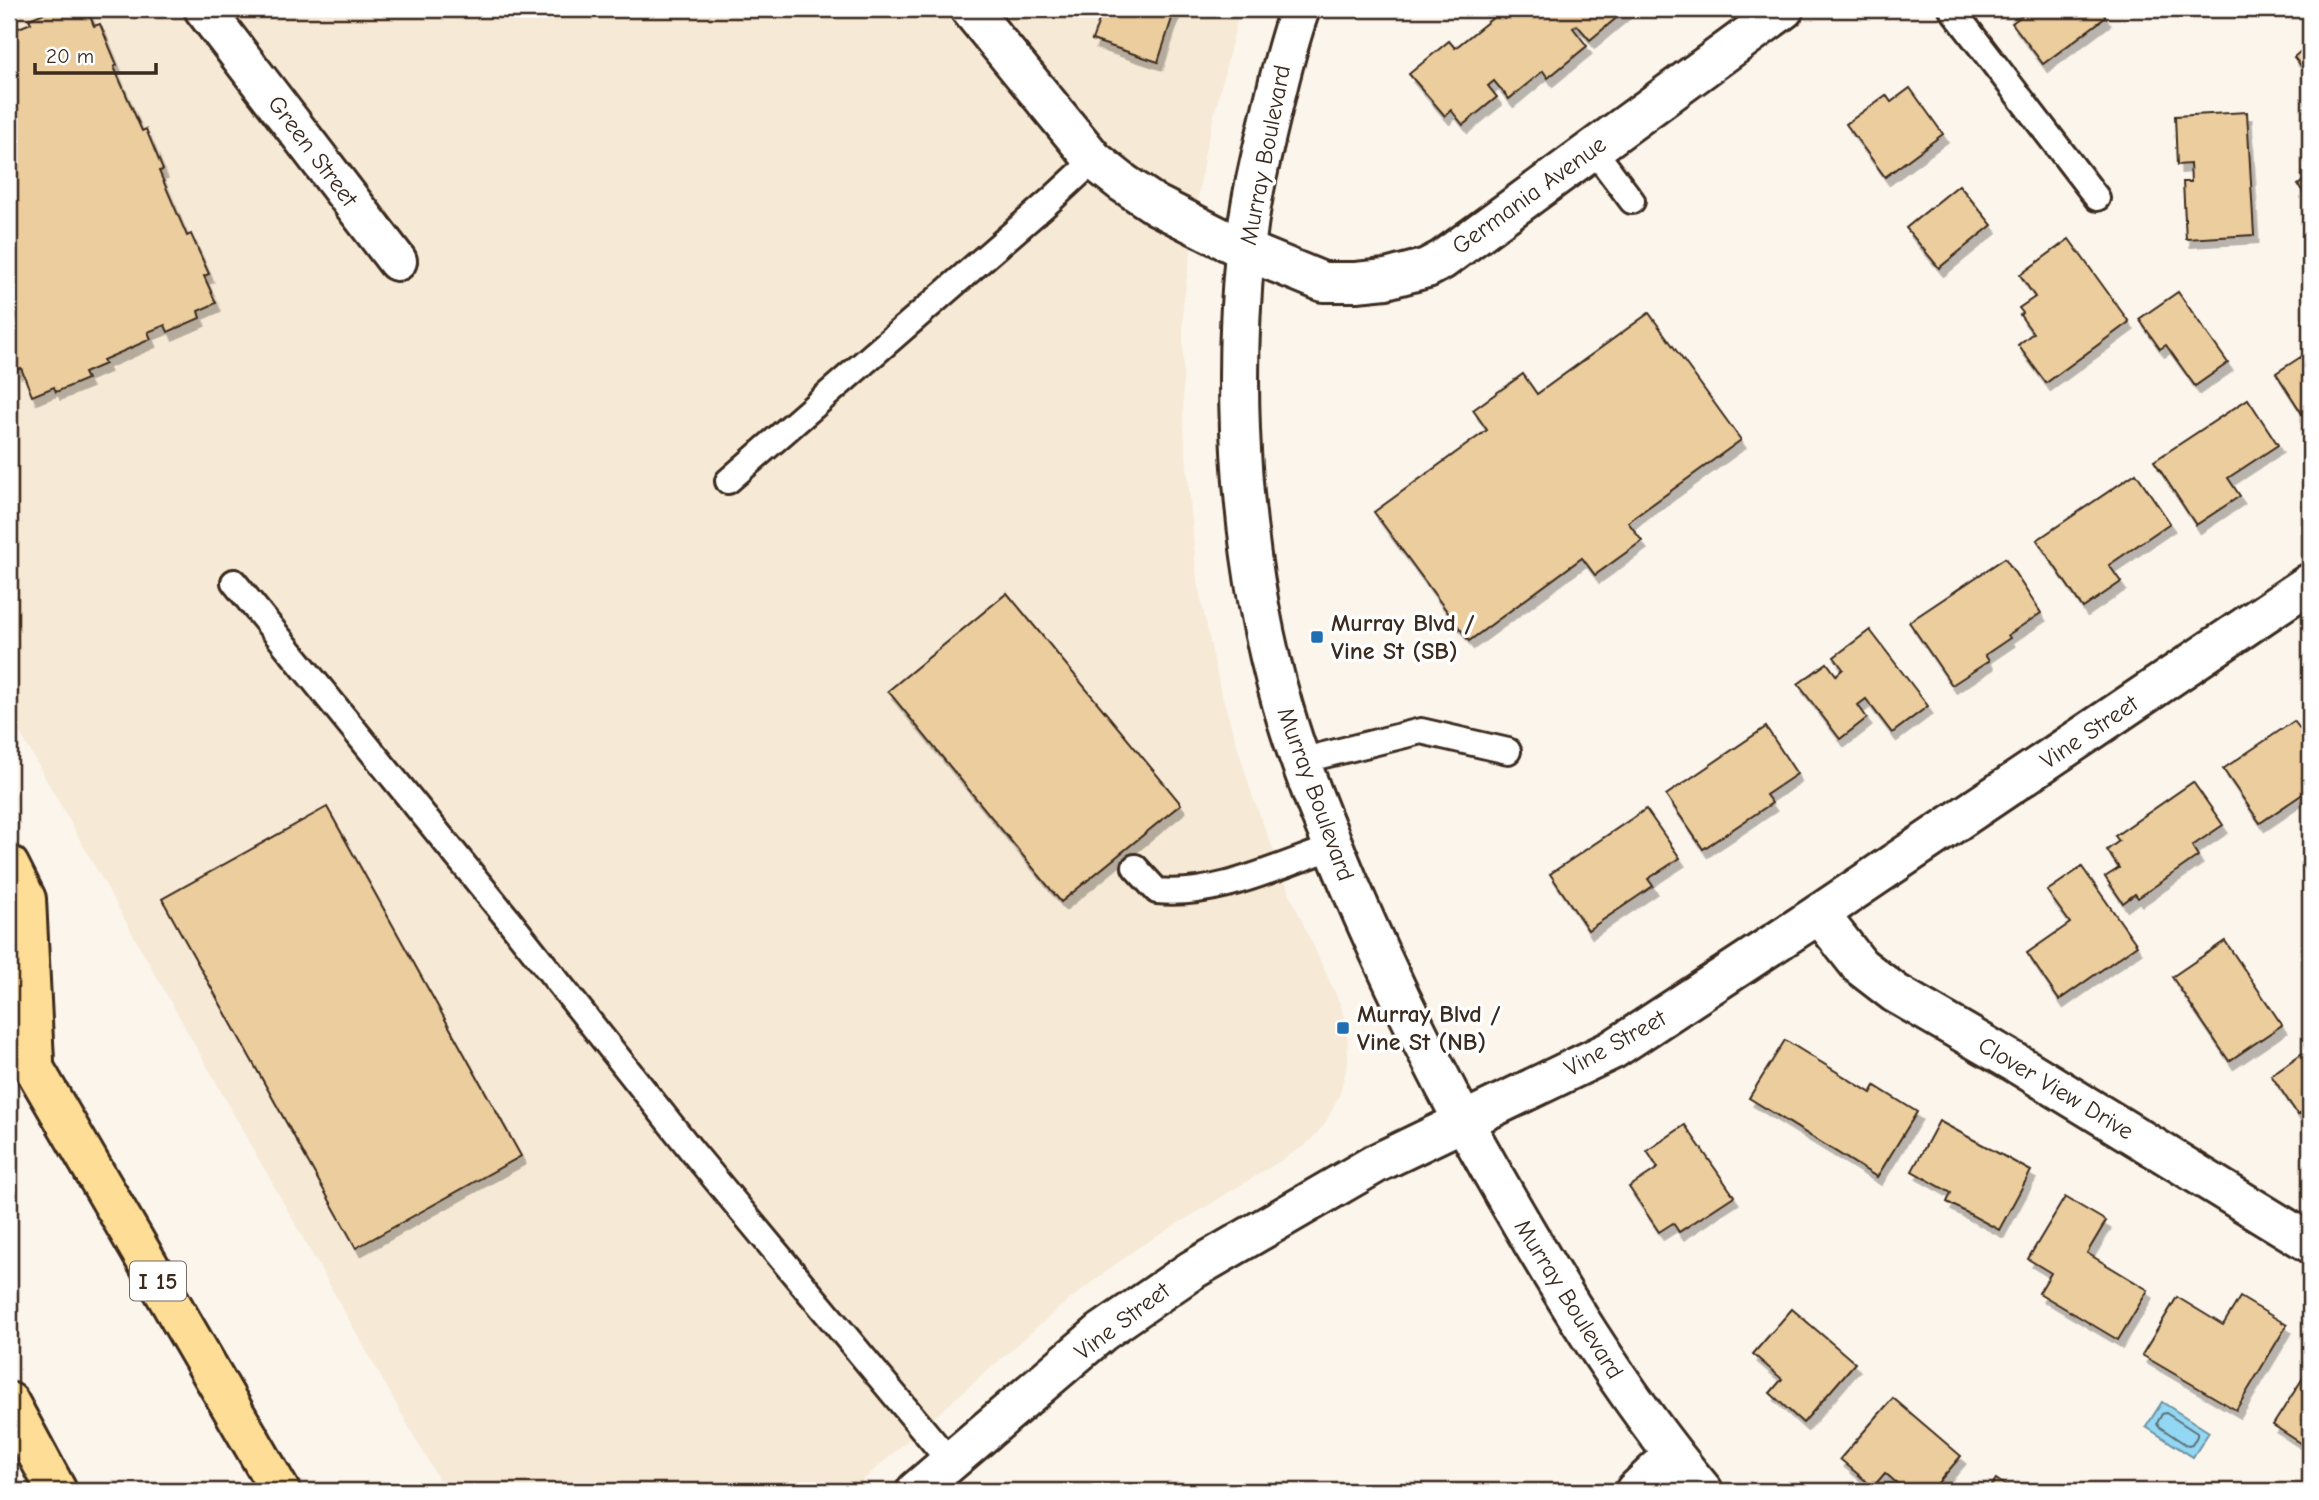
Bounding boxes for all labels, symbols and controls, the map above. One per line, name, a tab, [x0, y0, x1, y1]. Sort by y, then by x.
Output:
scale bar	[35, 32, 156, 76]
text: 20 m	[46, 44, 94, 68]
street label: Murray Boulevard	[1234, 63, 1296, 247]
street label: Green Street	[262, 90, 364, 213]
street label: Germania Avenue	[1447, 130, 1611, 260]
place label: Murray Blvd / Vine St (SB)	[1331, 609, 1475, 665]
marker: Murray Blvd / Vine St (SB)	[1309, 629, 1325, 645]
street label: Vine Street	[2035, 689, 2144, 775]
street label: Murray Boulevard	[1272, 703, 1360, 885]
place label: Murray Blvd / Vine St (NB)	[1357, 1000, 1501, 1056]
street label: Vine Street	[1559, 1003, 1672, 1082]
marker: Murray Blvd / Vine St (NB)	[1335, 1020, 1351, 1036]
street label: Clover View Drive	[1973, 1031, 2139, 1145]
street label: Murray Boulevard	[1509, 1214, 1629, 1384]
road number: I 15	[130, 1262, 186, 1300]
street label: Vine Street	[1069, 1276, 1176, 1366]

